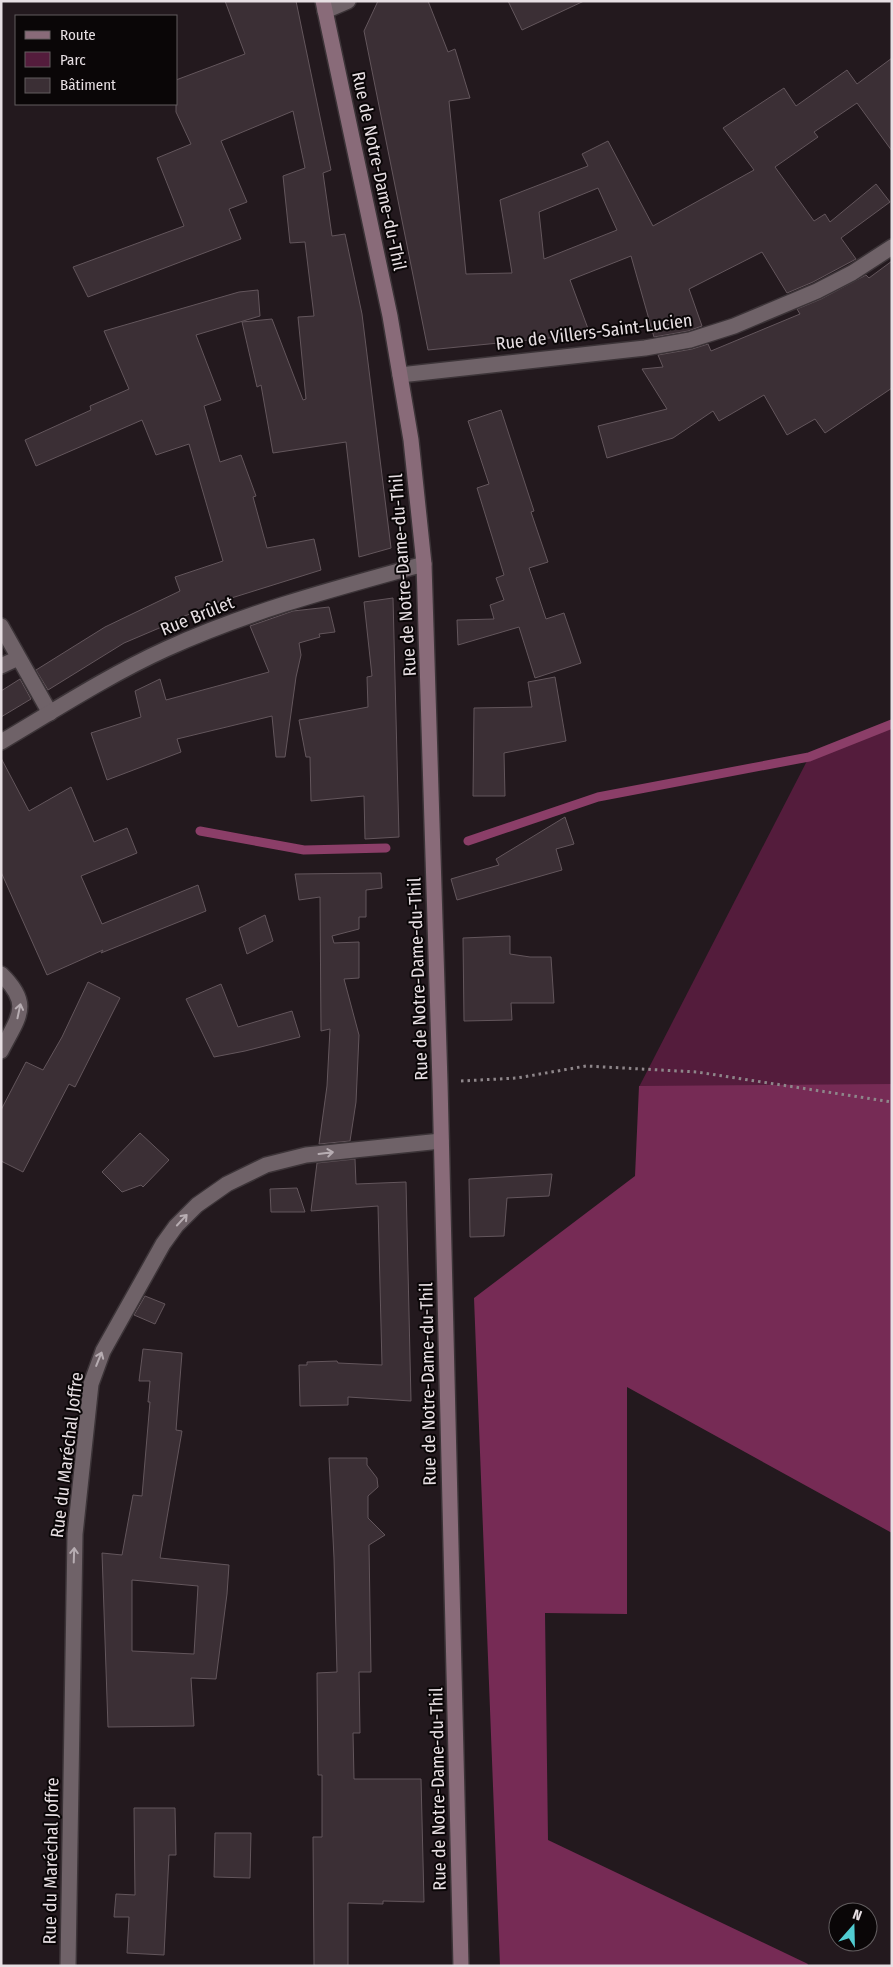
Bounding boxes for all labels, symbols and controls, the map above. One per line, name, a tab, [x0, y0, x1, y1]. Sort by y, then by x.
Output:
legend	[15, 15, 178, 105]
text: Route	[60, 26, 96, 44]
text: Parc	[60, 51, 86, 69]
street label: Rue de Notre-Dame-du-Thil	[347, 69, 411, 273]
text: Bâtiment	[60, 76, 116, 94]
street label: Rue de Villers-Saint-Lucien	[494, 309, 694, 355]
street label: Rue de Notre-Dame-du-Thil	[385, 473, 421, 677]
street label: Rue Brûlet	[157, 591, 237, 641]
street label: Rue de Notre-Dame-du-Thil	[403, 877, 433, 1081]
one-way arrow	[15, 1003, 24, 1019]
one-way arrow	[317, 1148, 333, 1158]
one-way arrow	[176, 1214, 188, 1227]
street label: Rue de Notre-Dame-du-Thil	[415, 1282, 441, 1486]
one-way arrow	[96, 1352, 105, 1367]
street label: Rue du Maréchal Joffre	[46, 1371, 88, 1539]
one-way arrow	[70, 1547, 79, 1563]
street label: Rue de Notre-Dame-du-Thil	[425, 1687, 451, 1891]
street label: Rue du Maréchal Joffre	[39, 1777, 63, 1945]
north arrow	[828, 1902, 878, 1952]
text: N	[850, 1906, 864, 1925]

